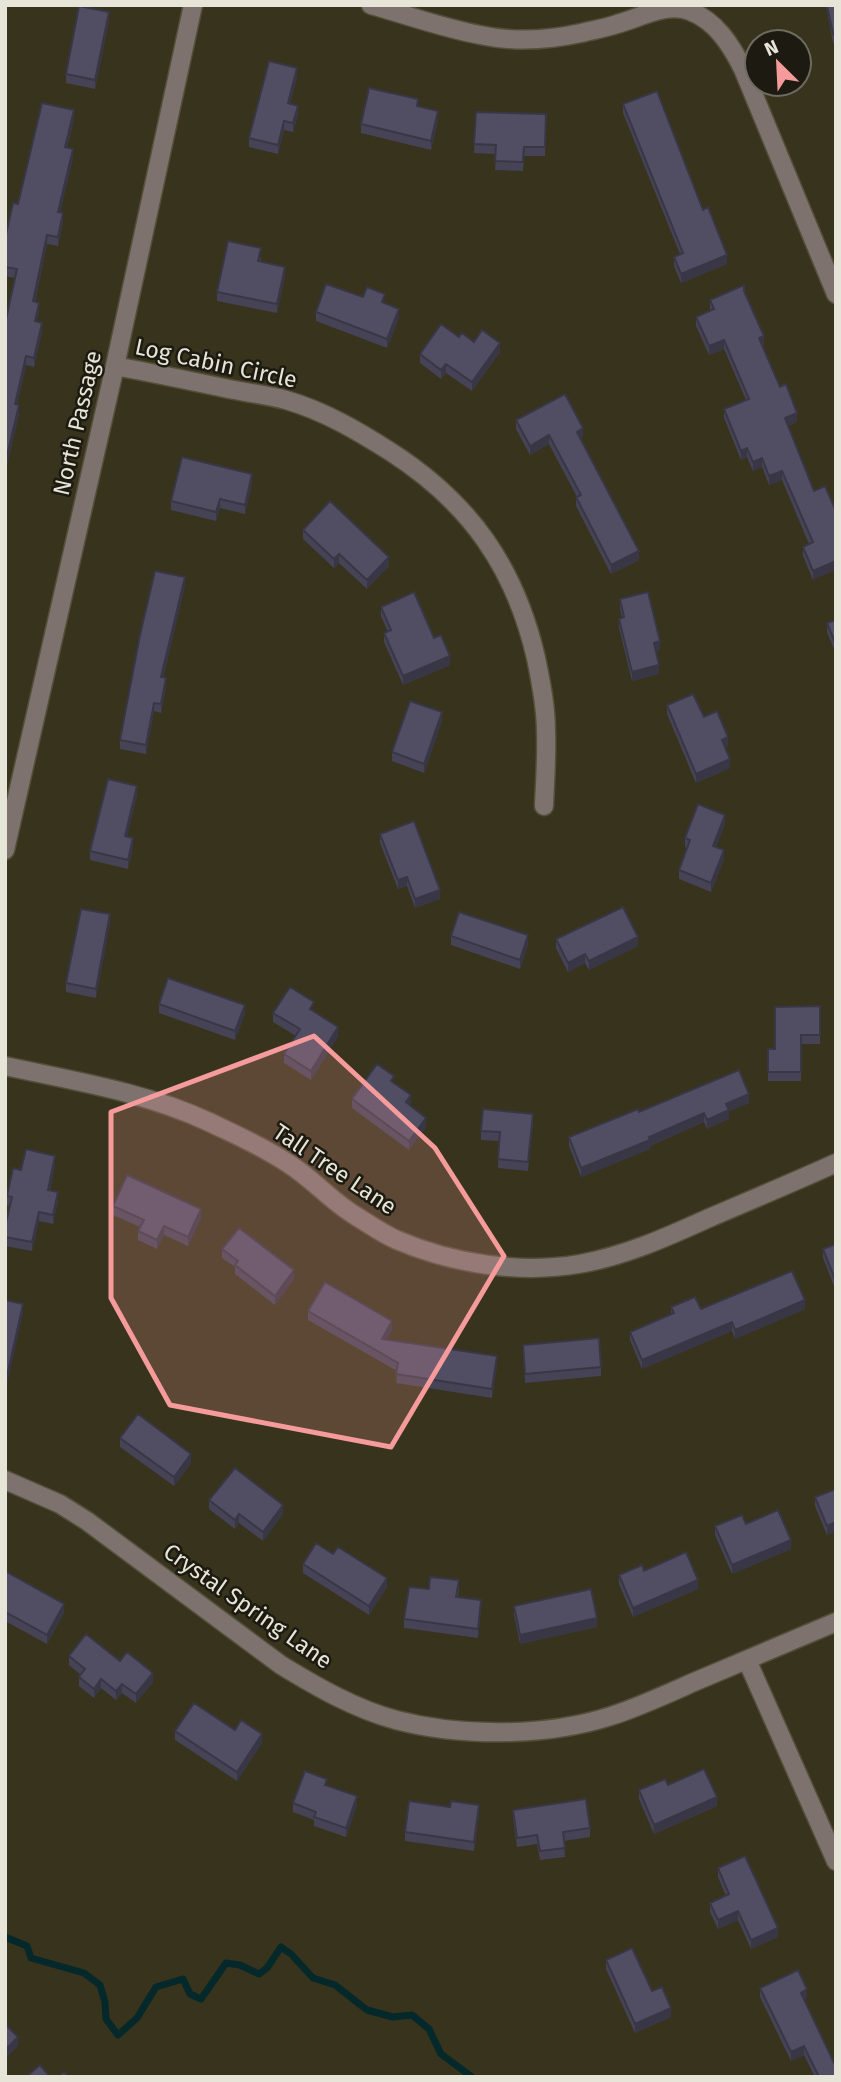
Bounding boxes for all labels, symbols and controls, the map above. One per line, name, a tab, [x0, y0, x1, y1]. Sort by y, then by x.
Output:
north arrow	[743, 28, 813, 98]
text: N	[761, 35, 782, 61]
street label: Log Cabin Circle	[132, 332, 300, 394]
street label: North Passage	[47, 348, 107, 498]
street label: Tall Tree Lane	[268, 1117, 402, 1221]
street label: Crystal Spring Lane	[158, 1537, 338, 1675]

